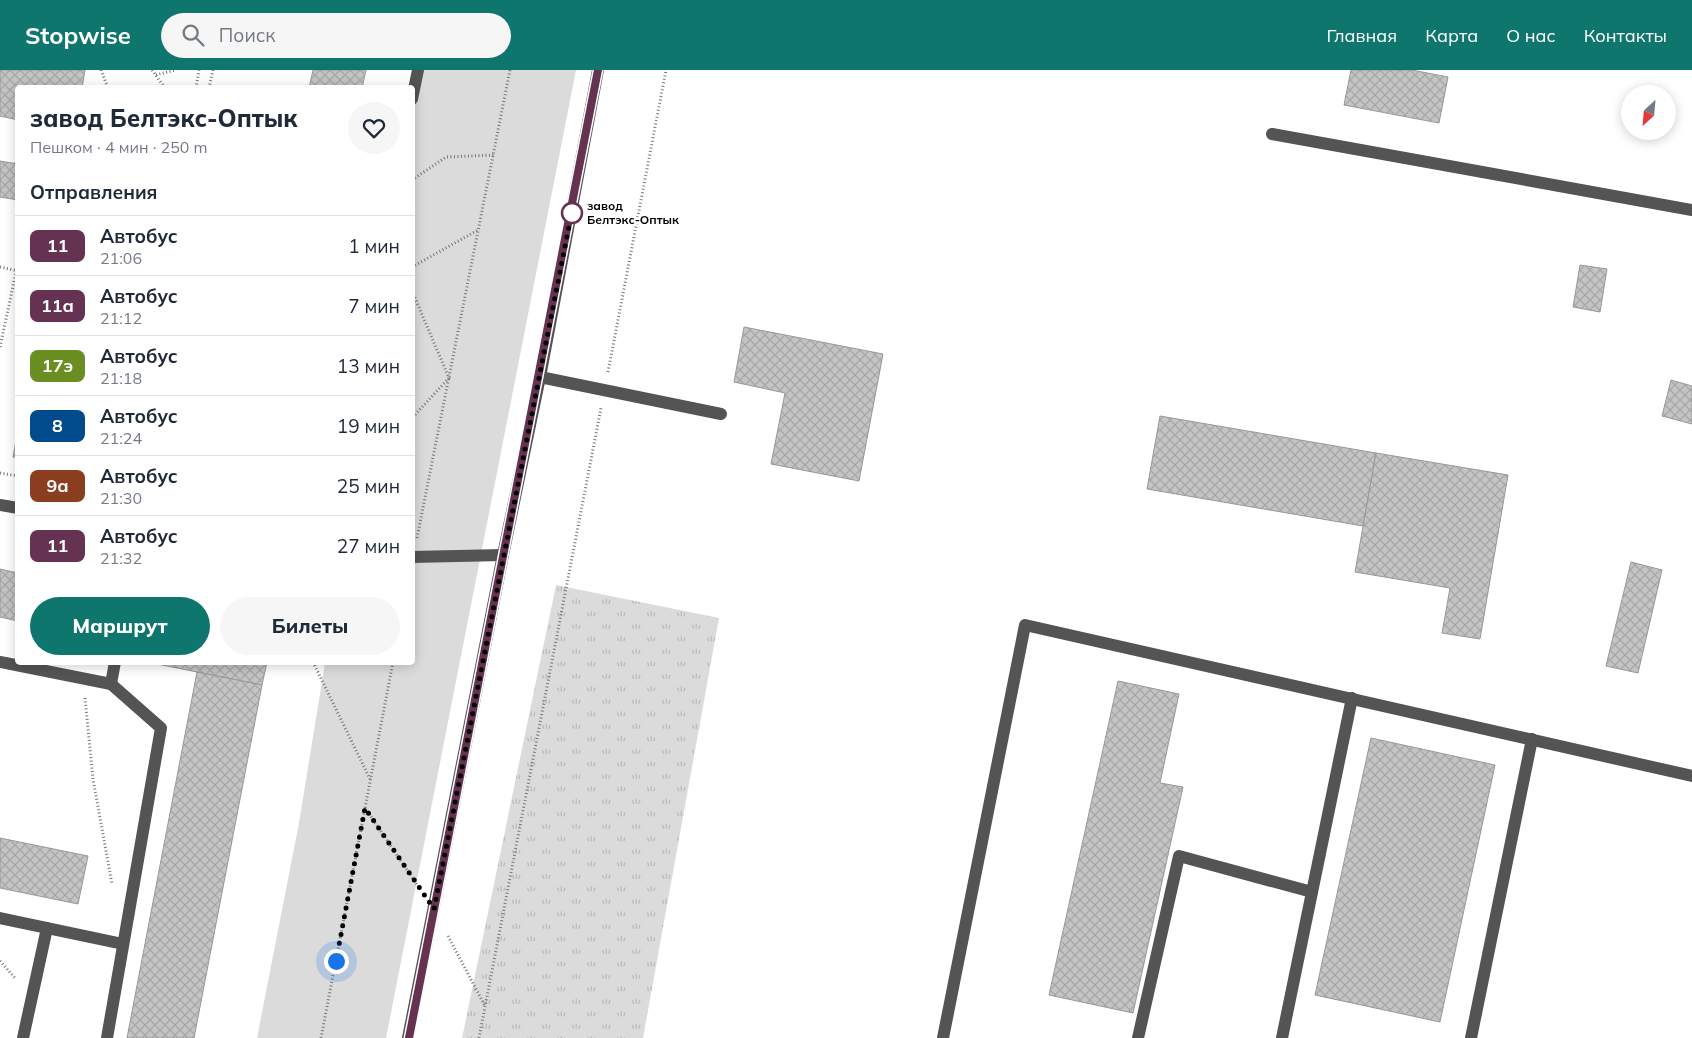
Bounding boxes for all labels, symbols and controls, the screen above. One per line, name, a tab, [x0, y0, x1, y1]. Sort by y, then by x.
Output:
search box	[161, 13, 511, 58]
text: Stopwise	[25, 20, 131, 50]
icon: search	[179, 21, 207, 49]
text: Поиск	[219, 23, 276, 47]
text: Главная	[1327, 24, 1397, 47]
text: Карта	[1425, 24, 1478, 47]
text: О нас	[1506, 24, 1556, 47]
text: Контакты	[1584, 24, 1667, 47]
north arrow	[1621, 85, 1676, 140]
map controls	[1621, 85, 1676, 140]
button: heart	[348, 102, 400, 154]
text: завод Белтэкс-Оптык	[30, 103, 297, 133]
text: Пешком · 4 мин · 250 m	[30, 137, 208, 157]
text: Отправления	[30, 180, 157, 204]
place label: завод Белтэкс-Оптык	[587, 198, 679, 227]
marker: завод Белтэкс-Оптык	[561, 202, 583, 224]
text: Автобус	[100, 224, 178, 248]
text: 11	[47, 234, 68, 257]
text: 1 мин	[348, 234, 400, 258]
text: 21:06	[100, 248, 142, 268]
text: Автобус	[100, 284, 178, 308]
text: 11а	[41, 294, 74, 317]
text: 7 мин	[348, 294, 400, 318]
text: 21:12	[100, 308, 142, 328]
text: Автобус	[100, 344, 178, 368]
text: 17э	[42, 354, 73, 377]
text: 13 мин	[337, 354, 400, 378]
text: 21:18	[100, 368, 142, 388]
text: Автобус	[100, 404, 178, 428]
text: 8	[52, 414, 63, 437]
text: 19 мин	[337, 414, 400, 438]
text: 21:24	[100, 428, 142, 448]
text: Автобус	[100, 464, 178, 488]
text: 9а	[46, 474, 69, 497]
text: 25 мин	[337, 474, 400, 498]
text: 21:30	[100, 488, 142, 508]
text: Автобус	[100, 524, 178, 548]
text: 11	[47, 534, 68, 557]
text: 27 мин	[337, 534, 400, 558]
text: 21:32	[100, 548, 142, 568]
button: Маршрут	[30, 597, 210, 655]
button: Билеты	[220, 597, 400, 655]
your location	[324, 949, 349, 974]

